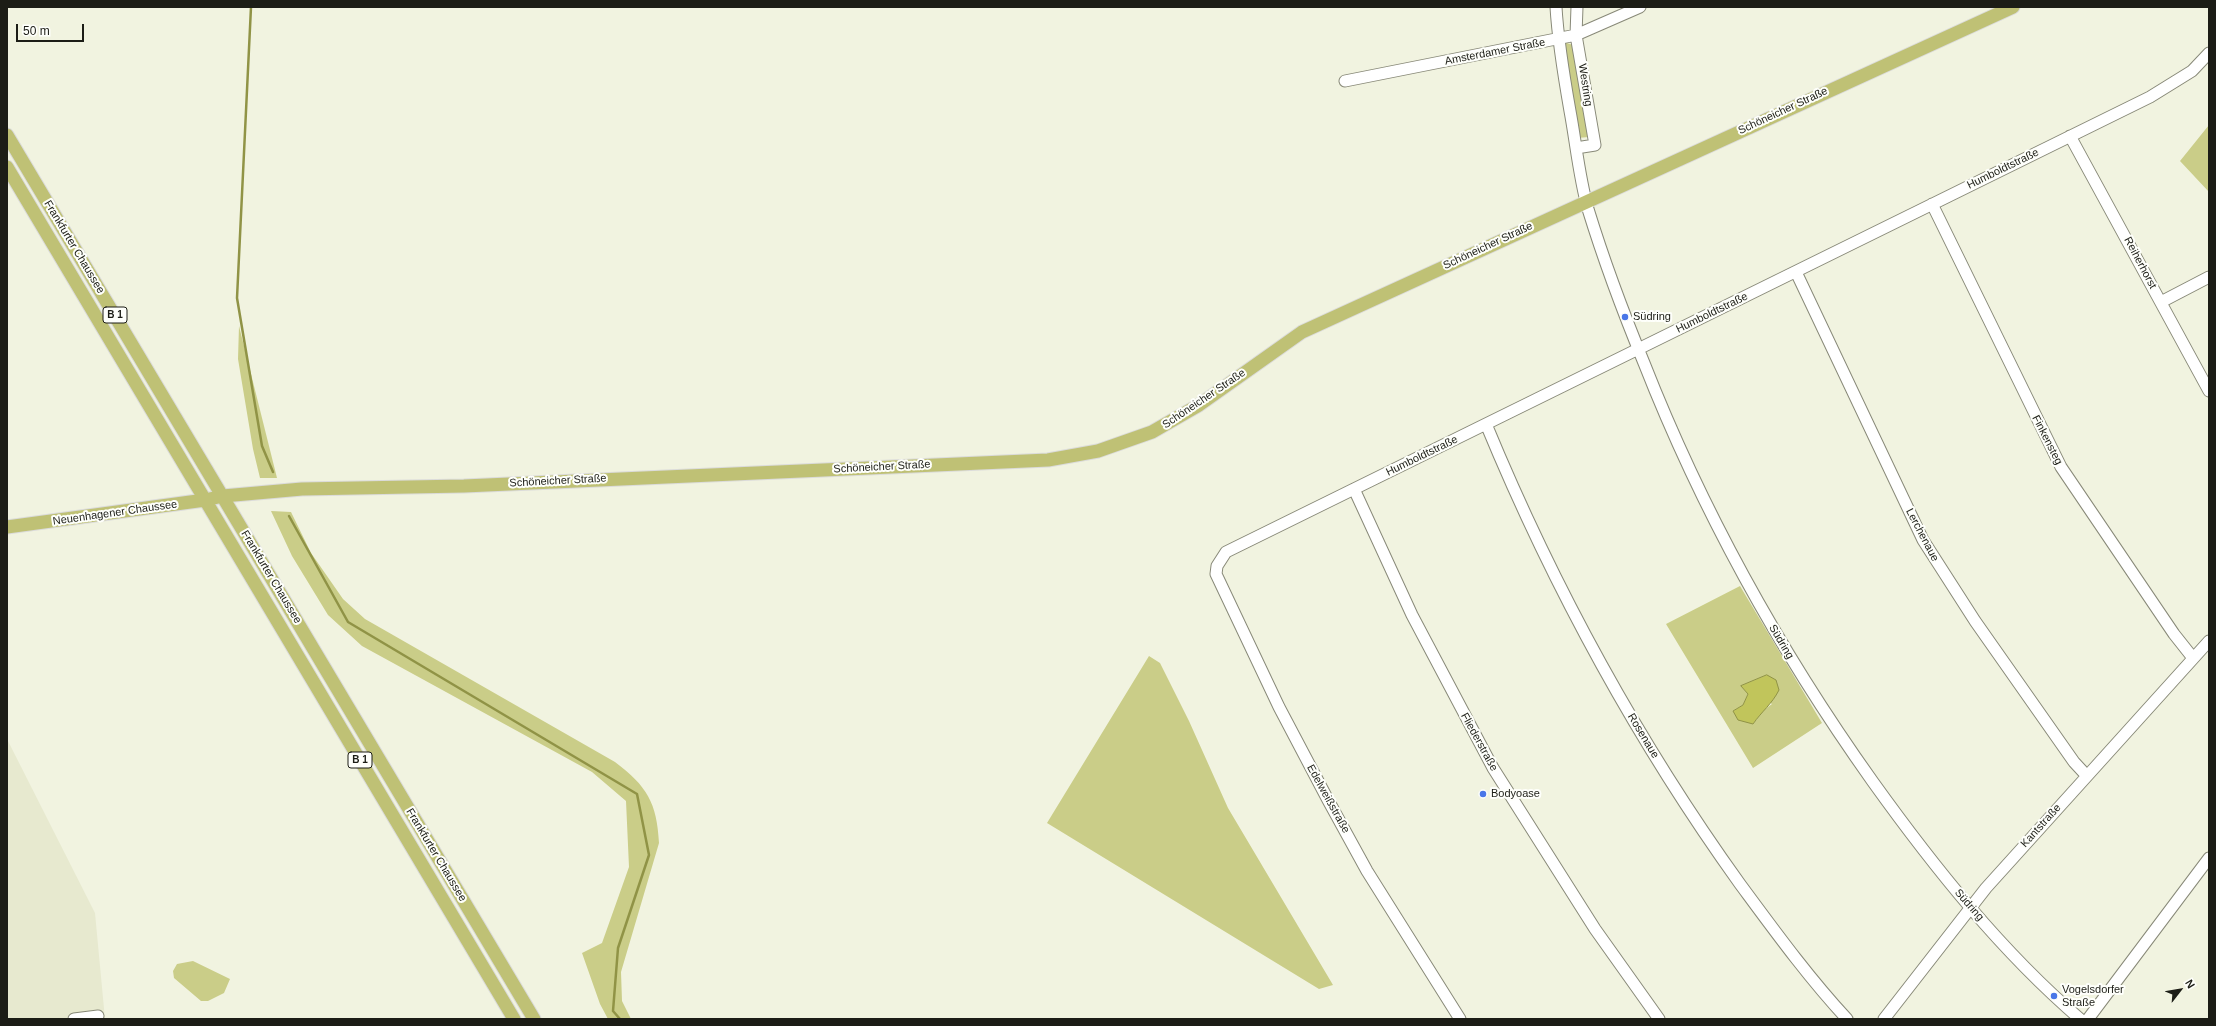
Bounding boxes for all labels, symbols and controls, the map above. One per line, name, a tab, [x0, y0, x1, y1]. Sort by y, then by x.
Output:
scale bar	[18, 16, 86, 42]
text: 50 m	[23, 24, 50, 38]
street label: Amsterdamer Straße	[1444, 36, 1546, 68]
street label: Westring	[1575, 63, 1595, 107]
street label: Schöneicher Straße	[1736, 84, 1830, 138]
street label: Humboldtstraße	[1965, 146, 2041, 192]
street label: Frankfurter Chaussee	[41, 198, 107, 296]
street label: Schöneicher Straße	[1441, 219, 1535, 273]
street label: Reiherhorst	[2121, 235, 2159, 291]
street label: Humboldtstraße	[1674, 290, 1750, 336]
road number: B 1	[103, 307, 127, 323]
place label: Südring	[1633, 310, 1671, 324]
marker: Südring	[1620, 312, 1630, 322]
street label: Schöneicher Straße	[1160, 366, 1248, 432]
street label: Finkensteg	[2029, 413, 2065, 467]
street label: Humboldtstraße	[1384, 433, 1460, 479]
street label: Schöneicher Straße	[833, 458, 931, 476]
street label: Schöneicher Straße	[509, 472, 607, 490]
street label: Neuenhagener Chaussee	[52, 498, 178, 528]
street label: Lerchenaue	[1903, 506, 1941, 564]
street label: Frankfurter Chaussee	[238, 528, 304, 626]
street label: Südring	[1766, 622, 1796, 662]
street label: Fliederstraße	[1458, 710, 1500, 774]
street label: Rosenaue	[1624, 711, 1662, 761]
road number: B 1	[348, 752, 372, 768]
street label: Edelweißstraße	[1304, 762, 1352, 836]
place label: Bodyoase	[1491, 787, 1540, 801]
marker: Bodyoase	[1478, 789, 1488, 799]
street label: Kantstraße	[2018, 802, 2064, 850]
street label: Frankfurter Chaussee	[403, 806, 469, 904]
street label: Südring	[1952, 886, 1986, 924]
north arrow	[2160, 970, 2200, 1010]
text: N	[2183, 977, 2197, 990]
place label: Vogelsdorfer Straße	[2062, 983, 2124, 1009]
marker: Vogelsdorfer Straße	[2049, 991, 2059, 1001]

